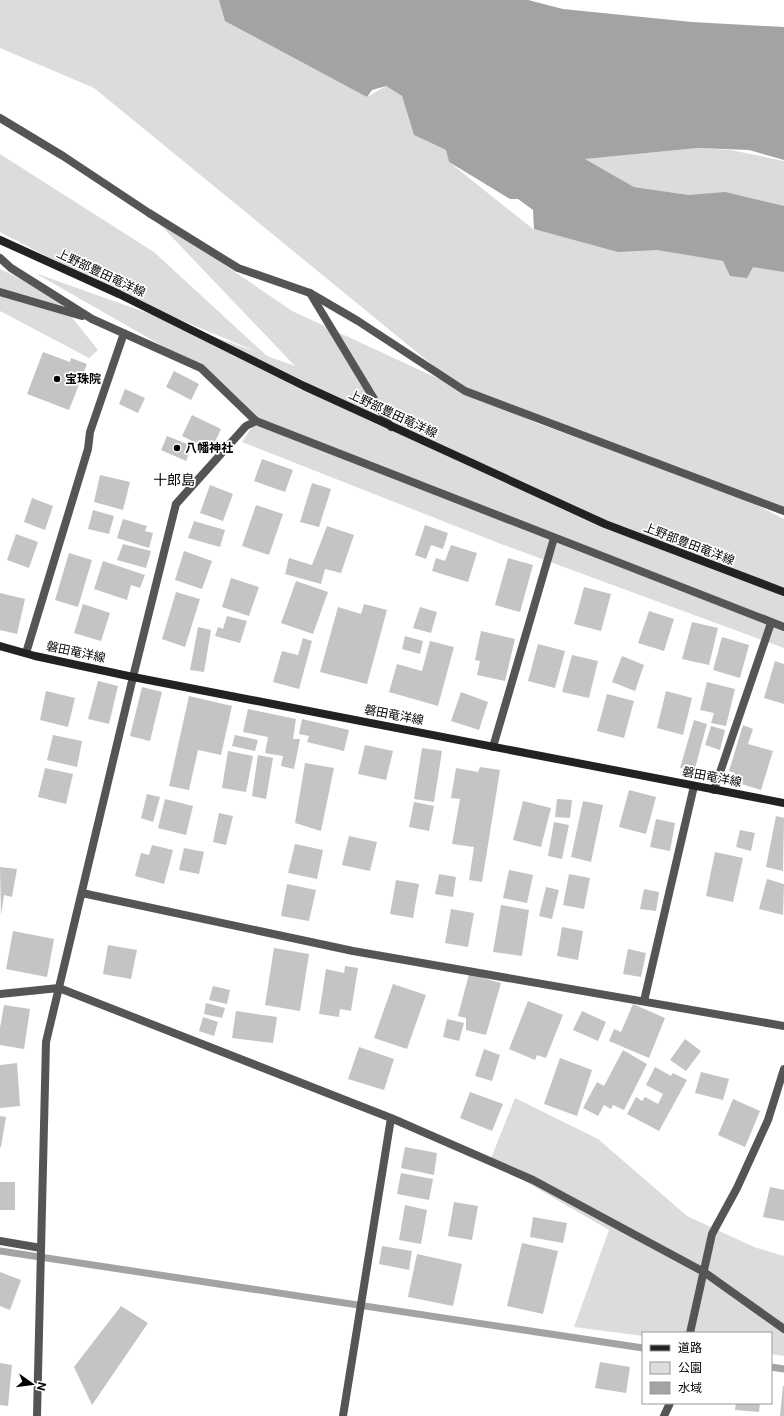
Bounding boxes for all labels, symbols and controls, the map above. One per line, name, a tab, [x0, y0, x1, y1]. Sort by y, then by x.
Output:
street label: 上野部豊田竜洋線	[55, 246, 147, 300]
place label: 宝珠院	[65, 372, 101, 386]
marker: 宝珠院	[52, 374, 62, 384]
street label: 上野部豊田竜洋線	[347, 387, 439, 441]
place label: 八幡神社	[185, 441, 233, 455]
marker: 八幡神社	[172, 443, 182, 453]
district label: 十郎島	[153, 472, 195, 488]
street label: 上野部豊田竜洋線	[642, 520, 736, 568]
street label: 磐田竜洋線	[45, 639, 107, 665]
street label: 磐田竜洋線	[363, 702, 425, 728]
street label: 磐田竜洋線	[681, 764, 743, 790]
legend	[642, 1332, 772, 1404]
text: 道路	[678, 1341, 702, 1355]
text: 公園	[678, 1361, 702, 1375]
north arrow	[12, 1364, 52, 1404]
text: N	[35, 1381, 49, 1392]
text: 水域	[678, 1381, 702, 1395]

